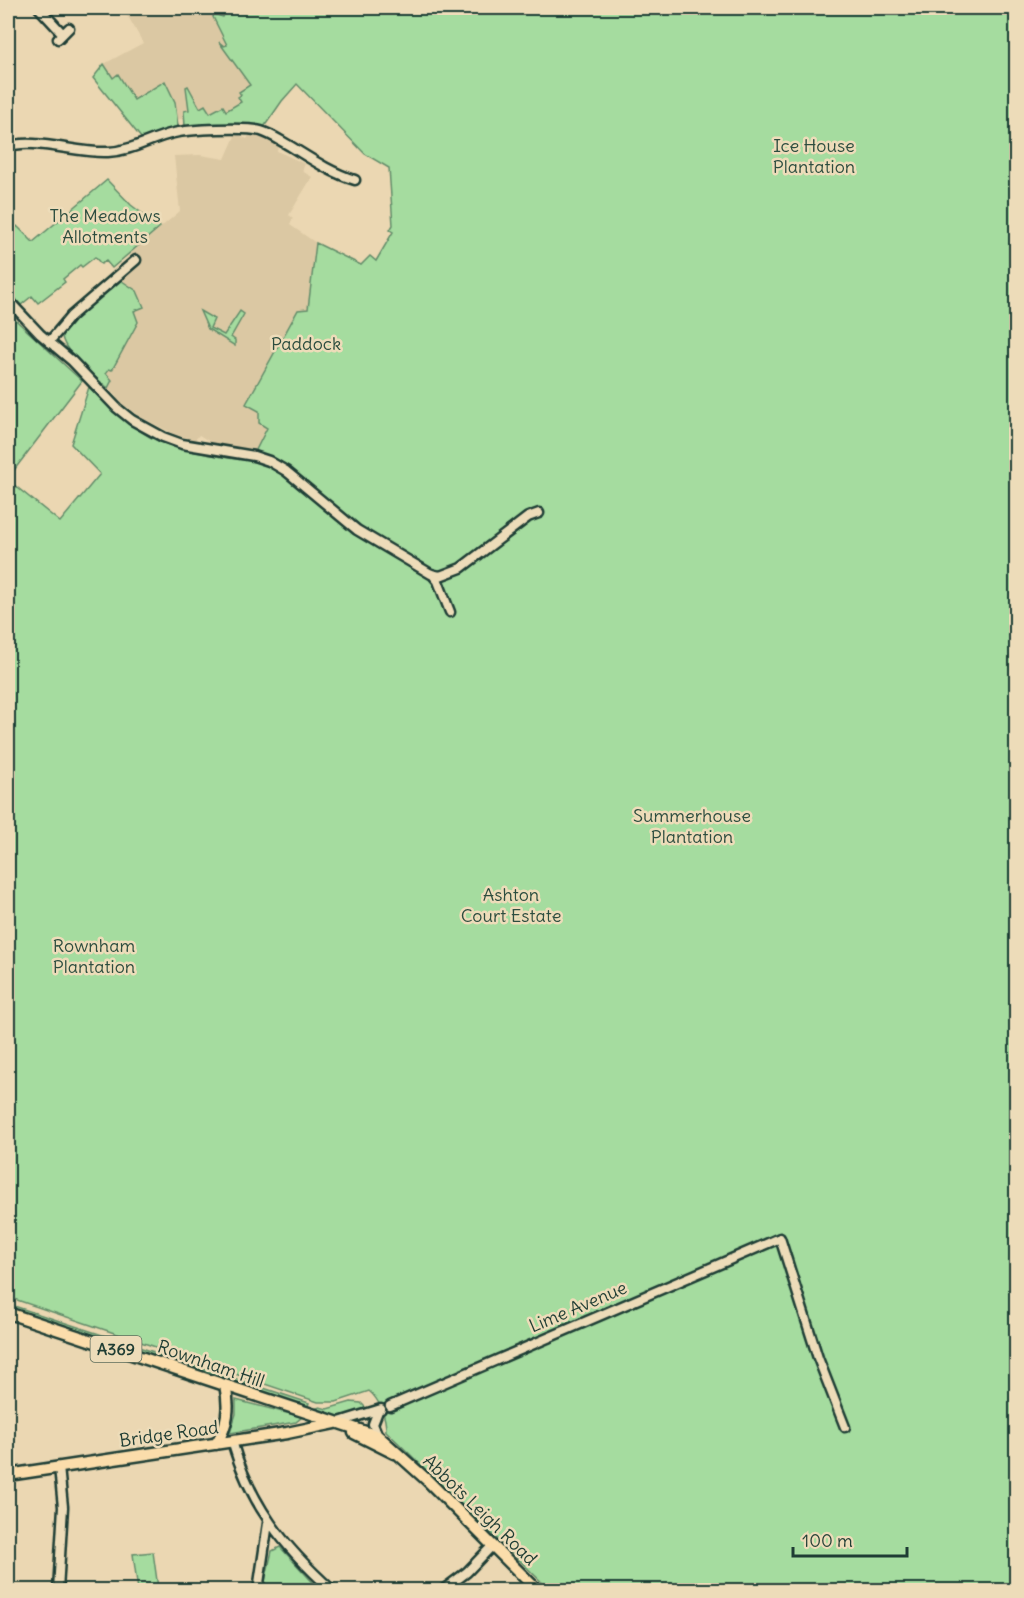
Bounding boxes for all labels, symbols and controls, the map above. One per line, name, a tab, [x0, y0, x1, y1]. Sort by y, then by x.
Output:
park label: Ice House Plantation	[773, 134, 855, 178]
park label: The Meadows Allotments	[49, 204, 161, 248]
park label: Paddock	[271, 332, 341, 355]
park label: Summerhouse Plantation	[633, 804, 751, 848]
park label: Ashton Court Estate	[461, 883, 561, 927]
park label: Rownham Plantation	[53, 934, 135, 978]
street label: Lime Avenue	[525, 1276, 630, 1337]
street label: Rownham Hill	[155, 1334, 268, 1393]
road number: A369	[90, 1336, 142, 1362]
street label: Bridge Road	[118, 1415, 220, 1452]
street label: Abbots Leigh Road	[418, 1449, 543, 1570]
scale bar	[793, 1520, 907, 1558]
text: 100 m	[802, 1529, 853, 1552]

